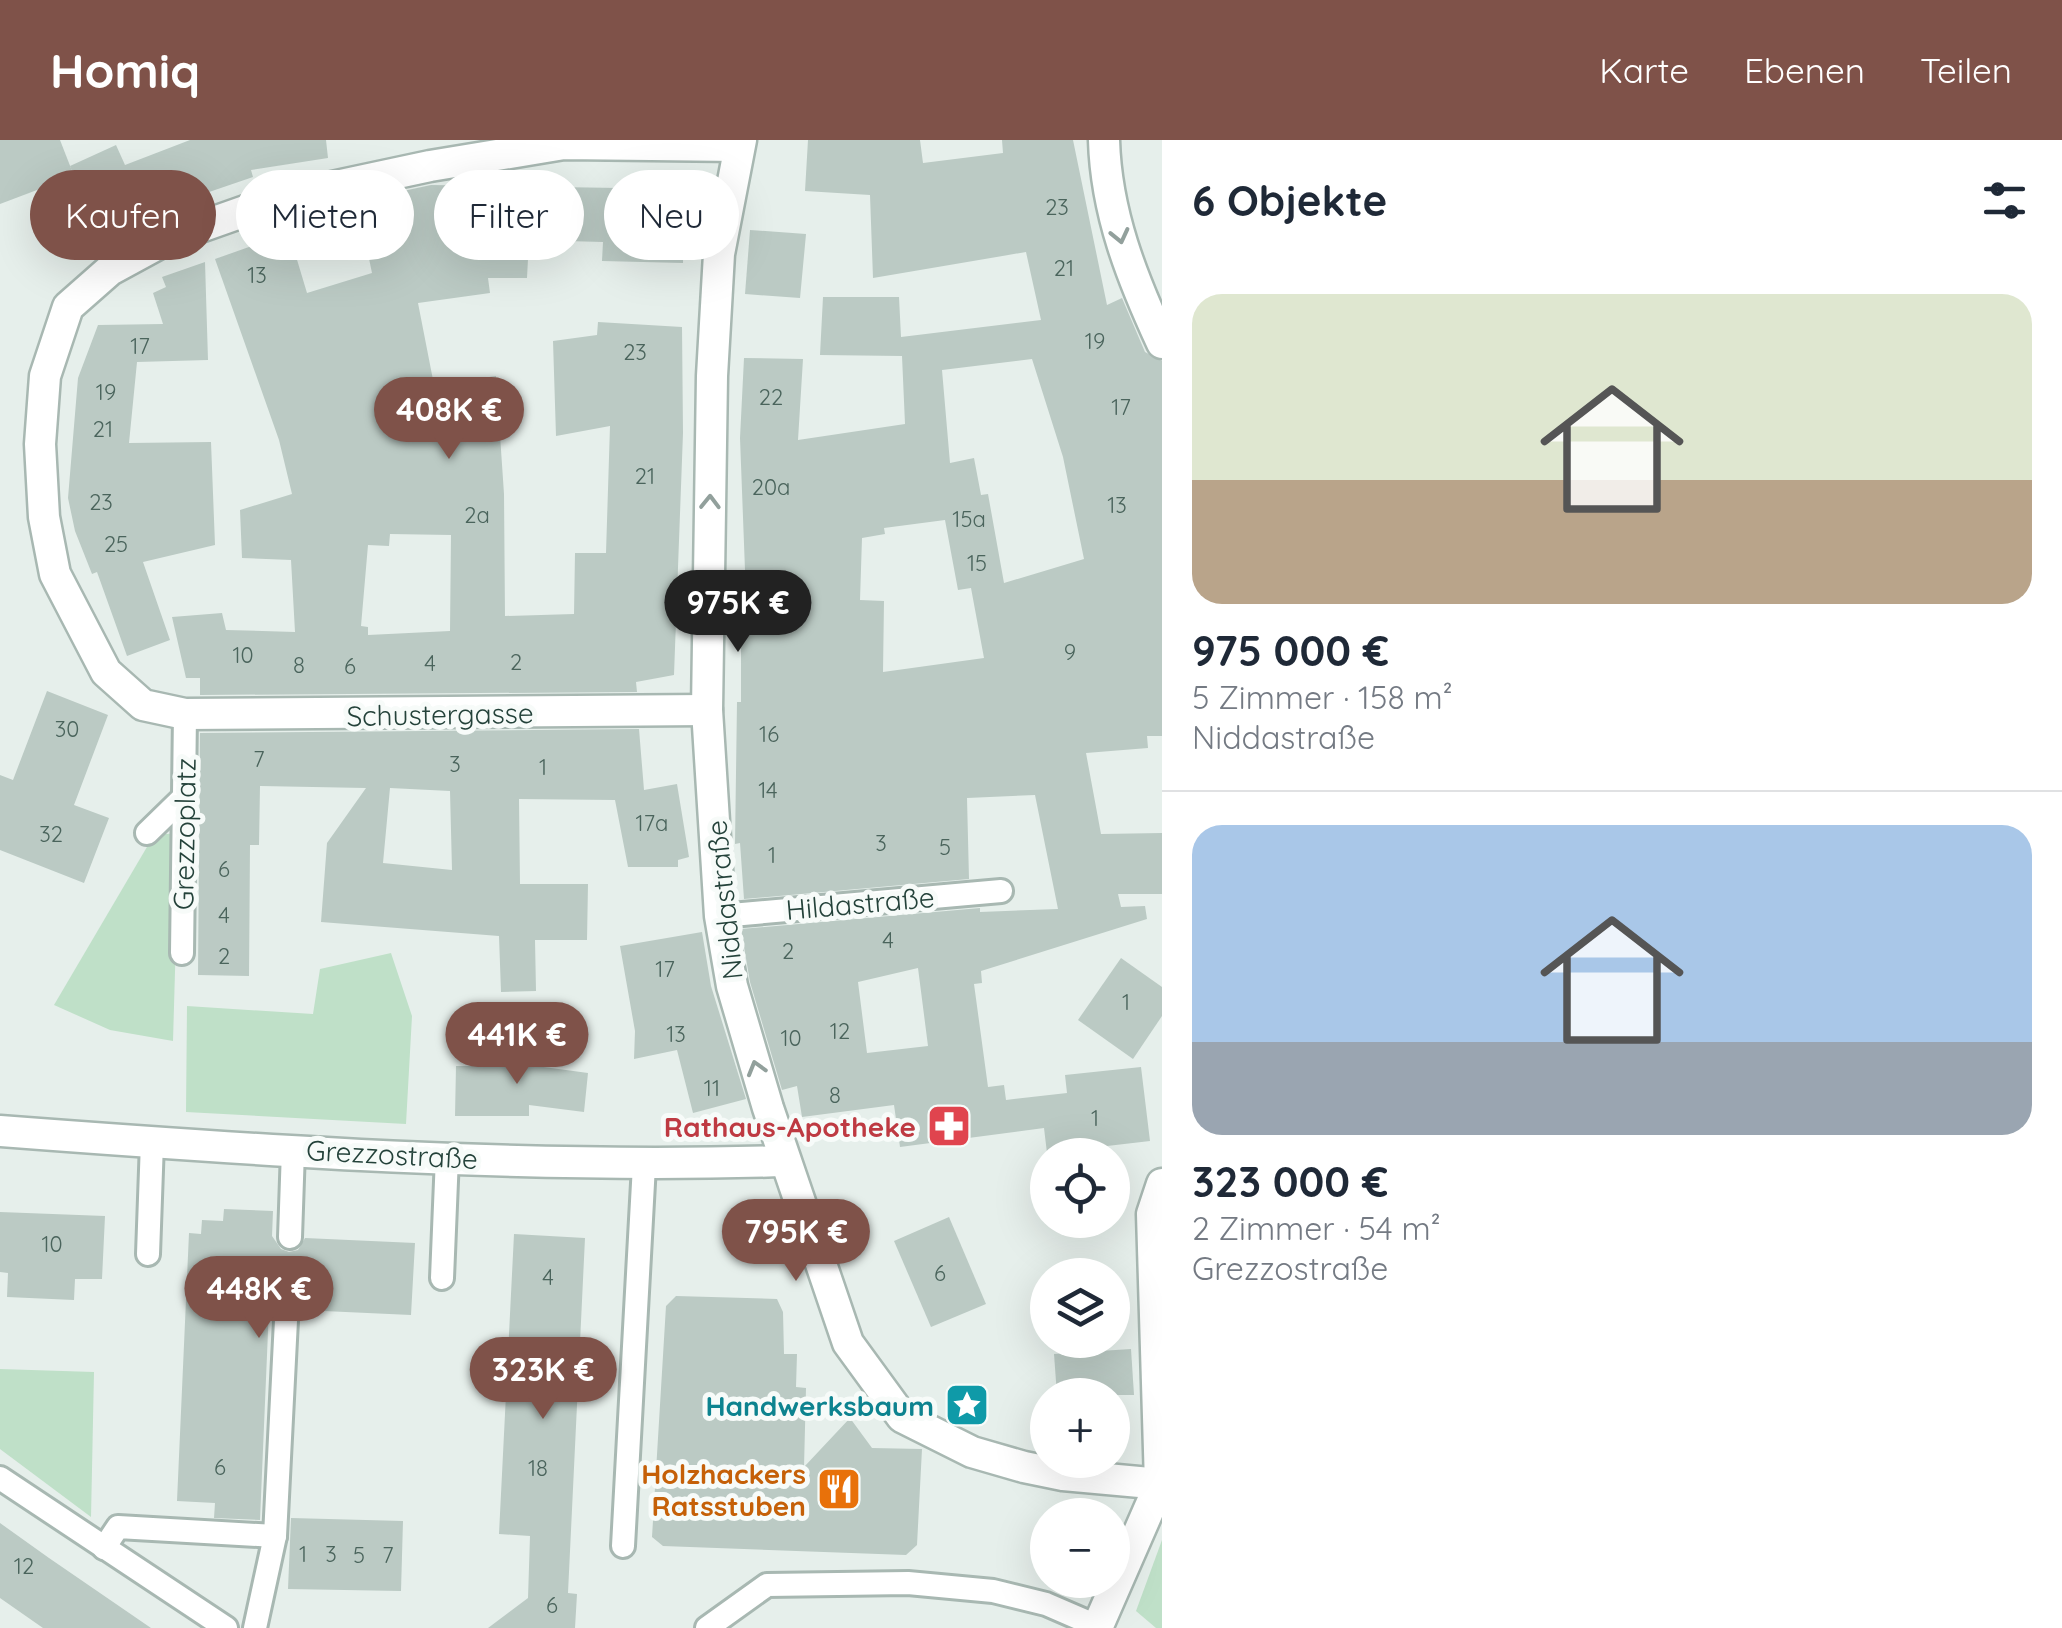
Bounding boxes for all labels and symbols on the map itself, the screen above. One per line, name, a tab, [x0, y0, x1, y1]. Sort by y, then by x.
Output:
house number: 23	[1045, 193, 1069, 221]
one-way arrow	[1108, 227, 1129, 244]
house number: 21	[1054, 254, 1074, 282]
house number: 13	[247, 261, 267, 289]
house number: 19	[1085, 327, 1105, 355]
house number: 17	[130, 332, 150, 360]
house number: 23	[623, 338, 647, 366]
pin: 408K €	[368, 377, 530, 462]
house number: 19	[96, 378, 116, 406]
house number: 22	[759, 383, 783, 411]
house number: 17	[1111, 393, 1131, 421]
house number: 21	[93, 415, 113, 443]
house number: 21	[635, 462, 655, 490]
house number: 20a	[752, 473, 790, 501]
house number: 23	[89, 488, 113, 516]
house number: 13	[1107, 491, 1127, 519]
one-way arrow	[699, 494, 721, 510]
house number: 2a	[464, 501, 490, 529]
house number: 15a	[952, 505, 986, 533]
house number: 25	[104, 530, 128, 558]
house number: 15	[967, 549, 987, 577]
pin: 975K €	[657, 570, 819, 655]
house number: 9	[1064, 638, 1076, 666]
house number: 10	[232, 641, 254, 669]
house number: 2	[510, 648, 522, 676]
house number: 4	[424, 649, 436, 677]
house number: 8	[293, 651, 305, 679]
house number: 6	[344, 652, 356, 680]
street label: Schustergasse	[346, 695, 534, 733]
house number: 30	[55, 715, 79, 743]
house number: 16	[759, 720, 779, 748]
house number: 7	[253, 745, 265, 773]
house number: 3	[449, 750, 461, 778]
house number: 1	[539, 753, 547, 781]
street label: Grezzoplatz	[165, 758, 203, 910]
house number: 14	[758, 776, 778, 804]
house number: 17a	[636, 809, 668, 837]
street label: Niddastraße	[698, 819, 750, 981]
house number: 32	[39, 820, 63, 848]
house number: 3	[875, 829, 887, 857]
house number: 5	[939, 833, 951, 861]
house number: 1	[768, 841, 776, 869]
house number: 6	[218, 855, 230, 883]
street label: Hildastraße	[784, 879, 936, 927]
house number: 4	[218, 901, 230, 929]
house number: 4	[882, 926, 894, 954]
house number: 2	[782, 937, 794, 965]
house number: 2	[218, 942, 230, 970]
house number: 17	[655, 955, 675, 983]
house number: 1	[1122, 988, 1130, 1016]
pin: 441K €	[436, 1002, 598, 1087]
house number: 12	[830, 1017, 850, 1045]
house number: 13	[666, 1020, 686, 1048]
house number: 10	[780, 1024, 802, 1052]
one-way arrow	[747, 1060, 768, 1077]
house number: 11	[704, 1074, 720, 1102]
house number: 8	[829, 1081, 841, 1109]
pharmacy icon: Rathaus-Apotheke	[926, 1103, 972, 1149]
house number: 1	[1091, 1104, 1099, 1132]
place label: Rathaus-Apotheke	[664, 1109, 916, 1144]
street label: Grezzostraße	[305, 1132, 479, 1176]
pin: 795K €	[715, 1199, 877, 1284]
house number: 10	[41, 1230, 63, 1258]
pin: 448K €	[178, 1256, 340, 1341]
house number: 6	[934, 1259, 946, 1287]
house number: 4	[542, 1263, 554, 1291]
pin: 323K €	[462, 1337, 624, 1422]
place icon: Handwerksbaum	[944, 1382, 990, 1428]
place label: Handwerksbaum	[705, 1388, 934, 1423]
house number: 6	[214, 1453, 226, 1481]
house number: 18	[528, 1454, 548, 1482]
place label: Holzhackers Ratsstuben	[641, 1456, 806, 1523]
restaurant icon: Holzhackers Ratsstuben	[816, 1466, 862, 1512]
house number: 1	[299, 1540, 307, 1568]
house number: 3	[325, 1540, 337, 1568]
house number: 5	[353, 1541, 365, 1569]
house number: 7	[382, 1541, 394, 1569]
house number: 12	[14, 1552, 34, 1580]
house number: 6	[546, 1591, 558, 1619]

